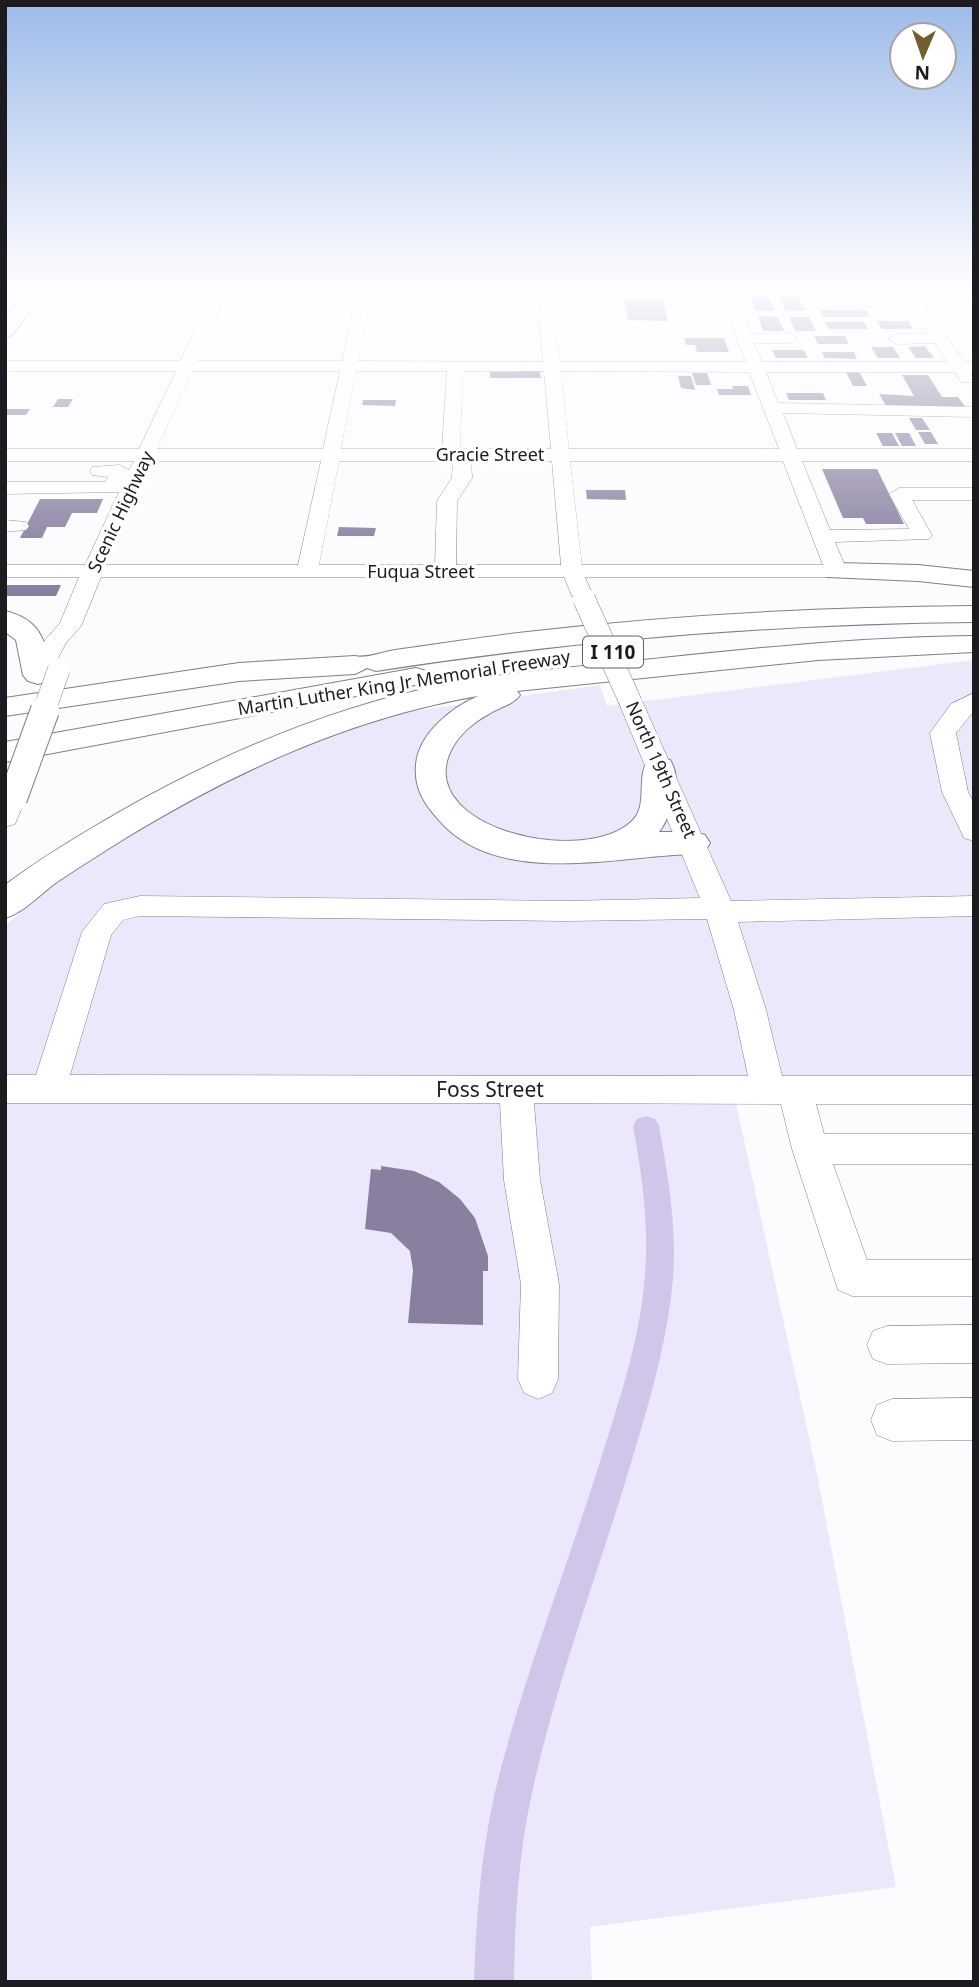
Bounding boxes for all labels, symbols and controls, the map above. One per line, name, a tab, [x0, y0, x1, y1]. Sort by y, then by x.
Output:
north arrow	[888, 21, 958, 91]
text: N	[914, 60, 931, 86]
street label: Gracie Street	[436, 442, 545, 466]
street label: Scenic Highway	[81, 446, 159, 576]
street label: Fuqua Street	[367, 559, 475, 583]
road number: I 110	[583, 636, 643, 667]
street label: Martin Luther King Jr Memorial Freeway	[236, 644, 573, 720]
street label: North 19th Street	[621, 697, 703, 842]
street label: Foss Street	[436, 1075, 544, 1103]

